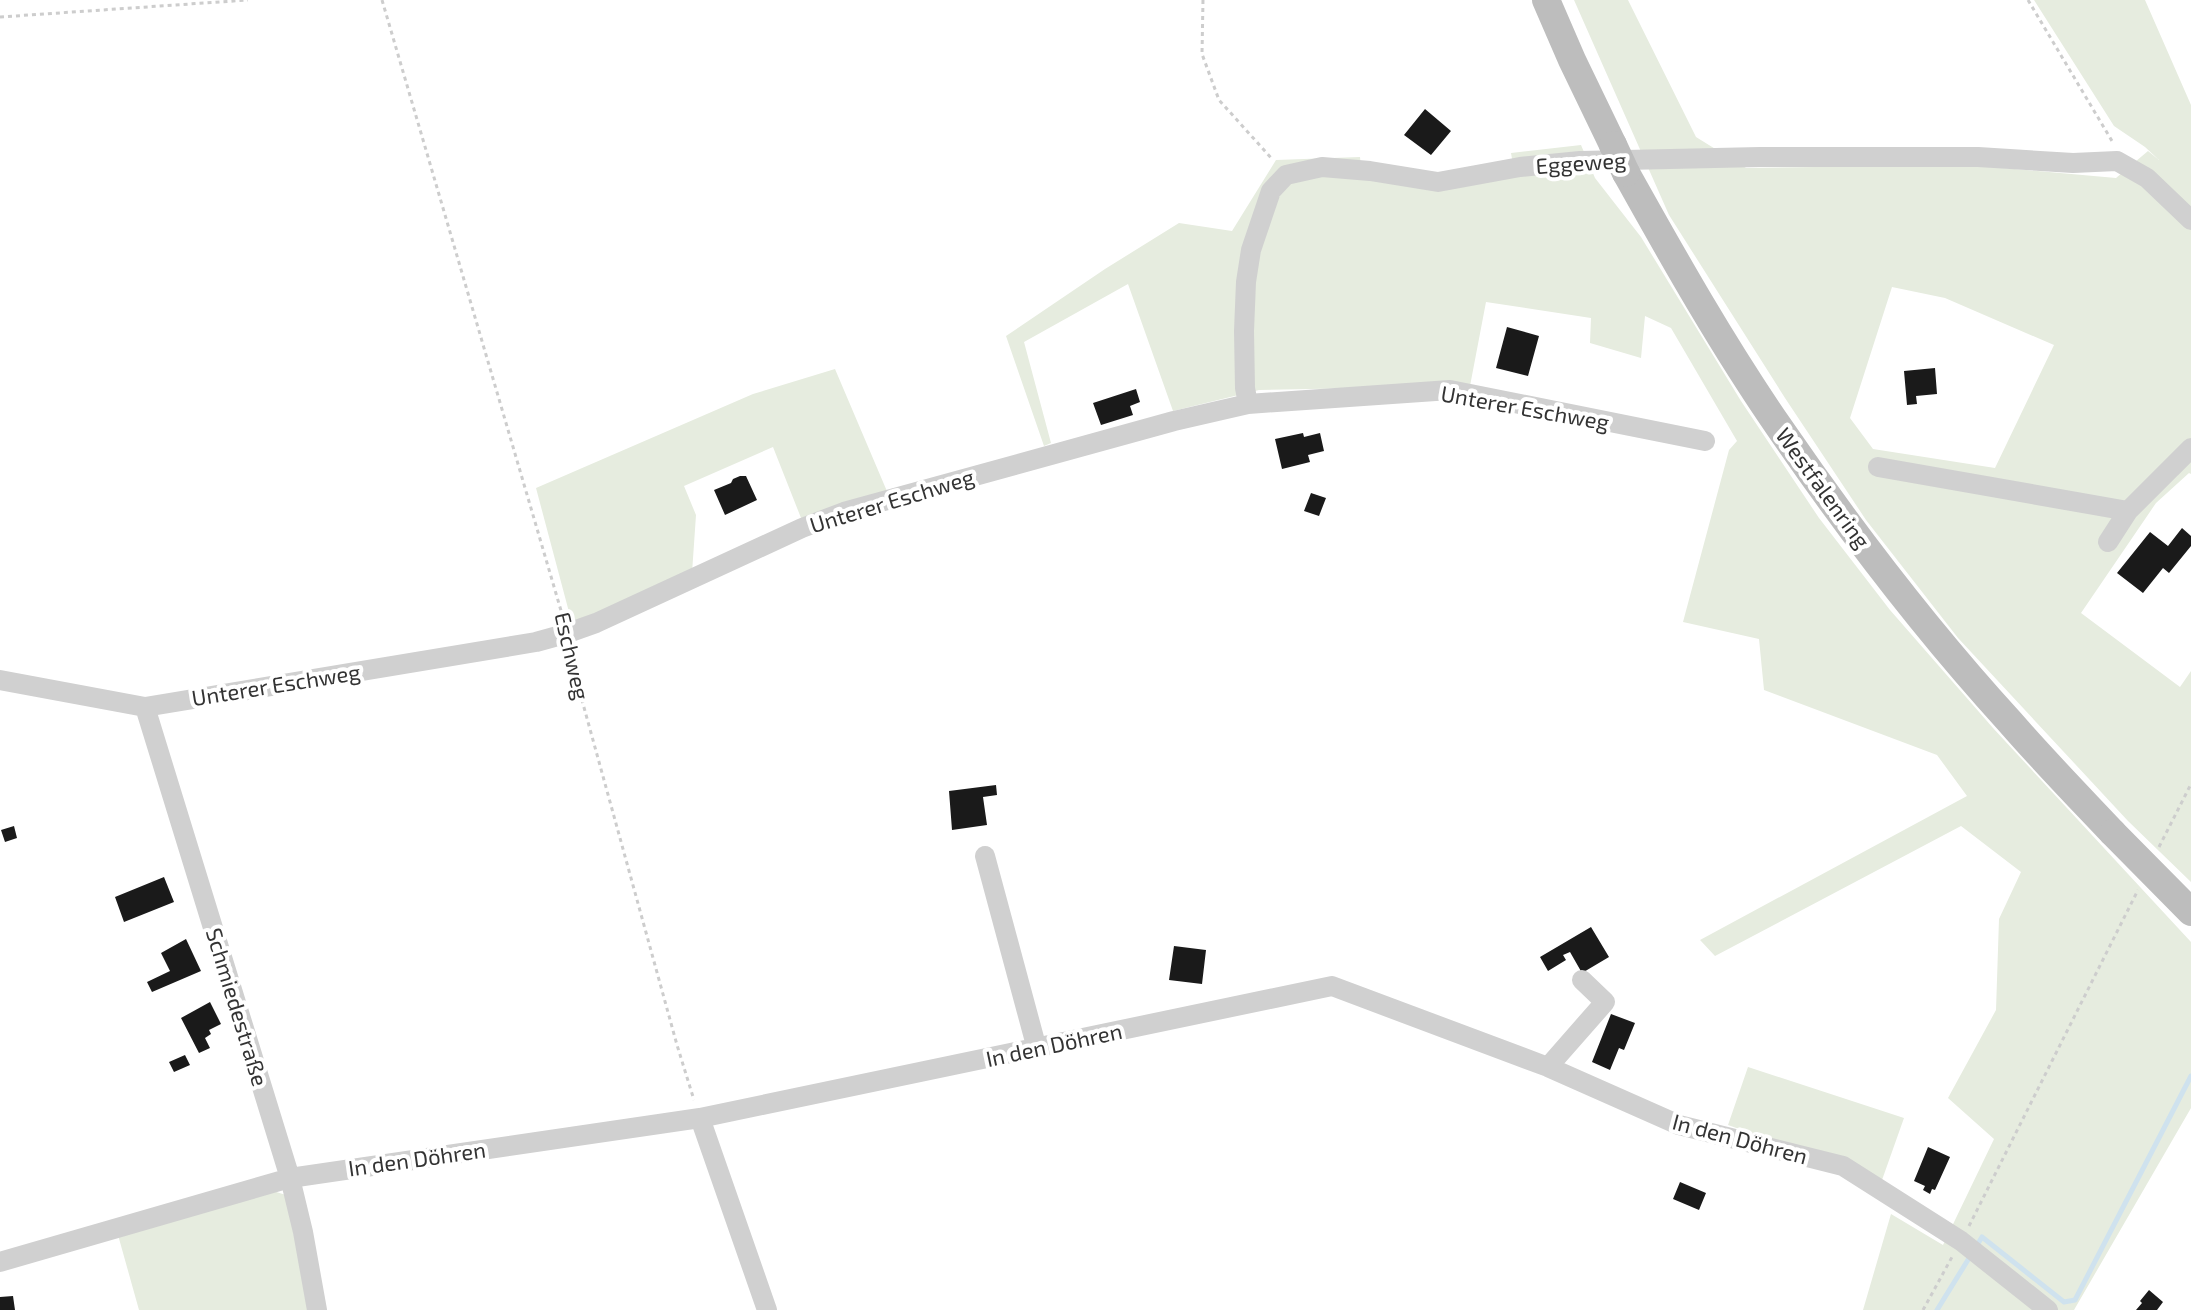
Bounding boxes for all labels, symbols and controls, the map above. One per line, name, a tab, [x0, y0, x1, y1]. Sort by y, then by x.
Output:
street label: Eggeweg	[1535, 146, 1627, 178]
street label: Unterer Eschweg	[1439, 379, 1611, 435]
street label: Westfalenring	[1771, 422, 1876, 553]
street label: Unterer Eschweg	[806, 463, 977, 537]
street label: Eschweg	[550, 609, 596, 702]
street label: Unterer Eschweg	[190, 658, 362, 710]
street label: Schmiedestraße	[202, 925, 274, 1089]
street label: In den Döhren	[983, 1017, 1124, 1071]
street label: In den Döhren	[1670, 1108, 1811, 1169]
street label: In den Döhren	[346, 1135, 487, 1181]

